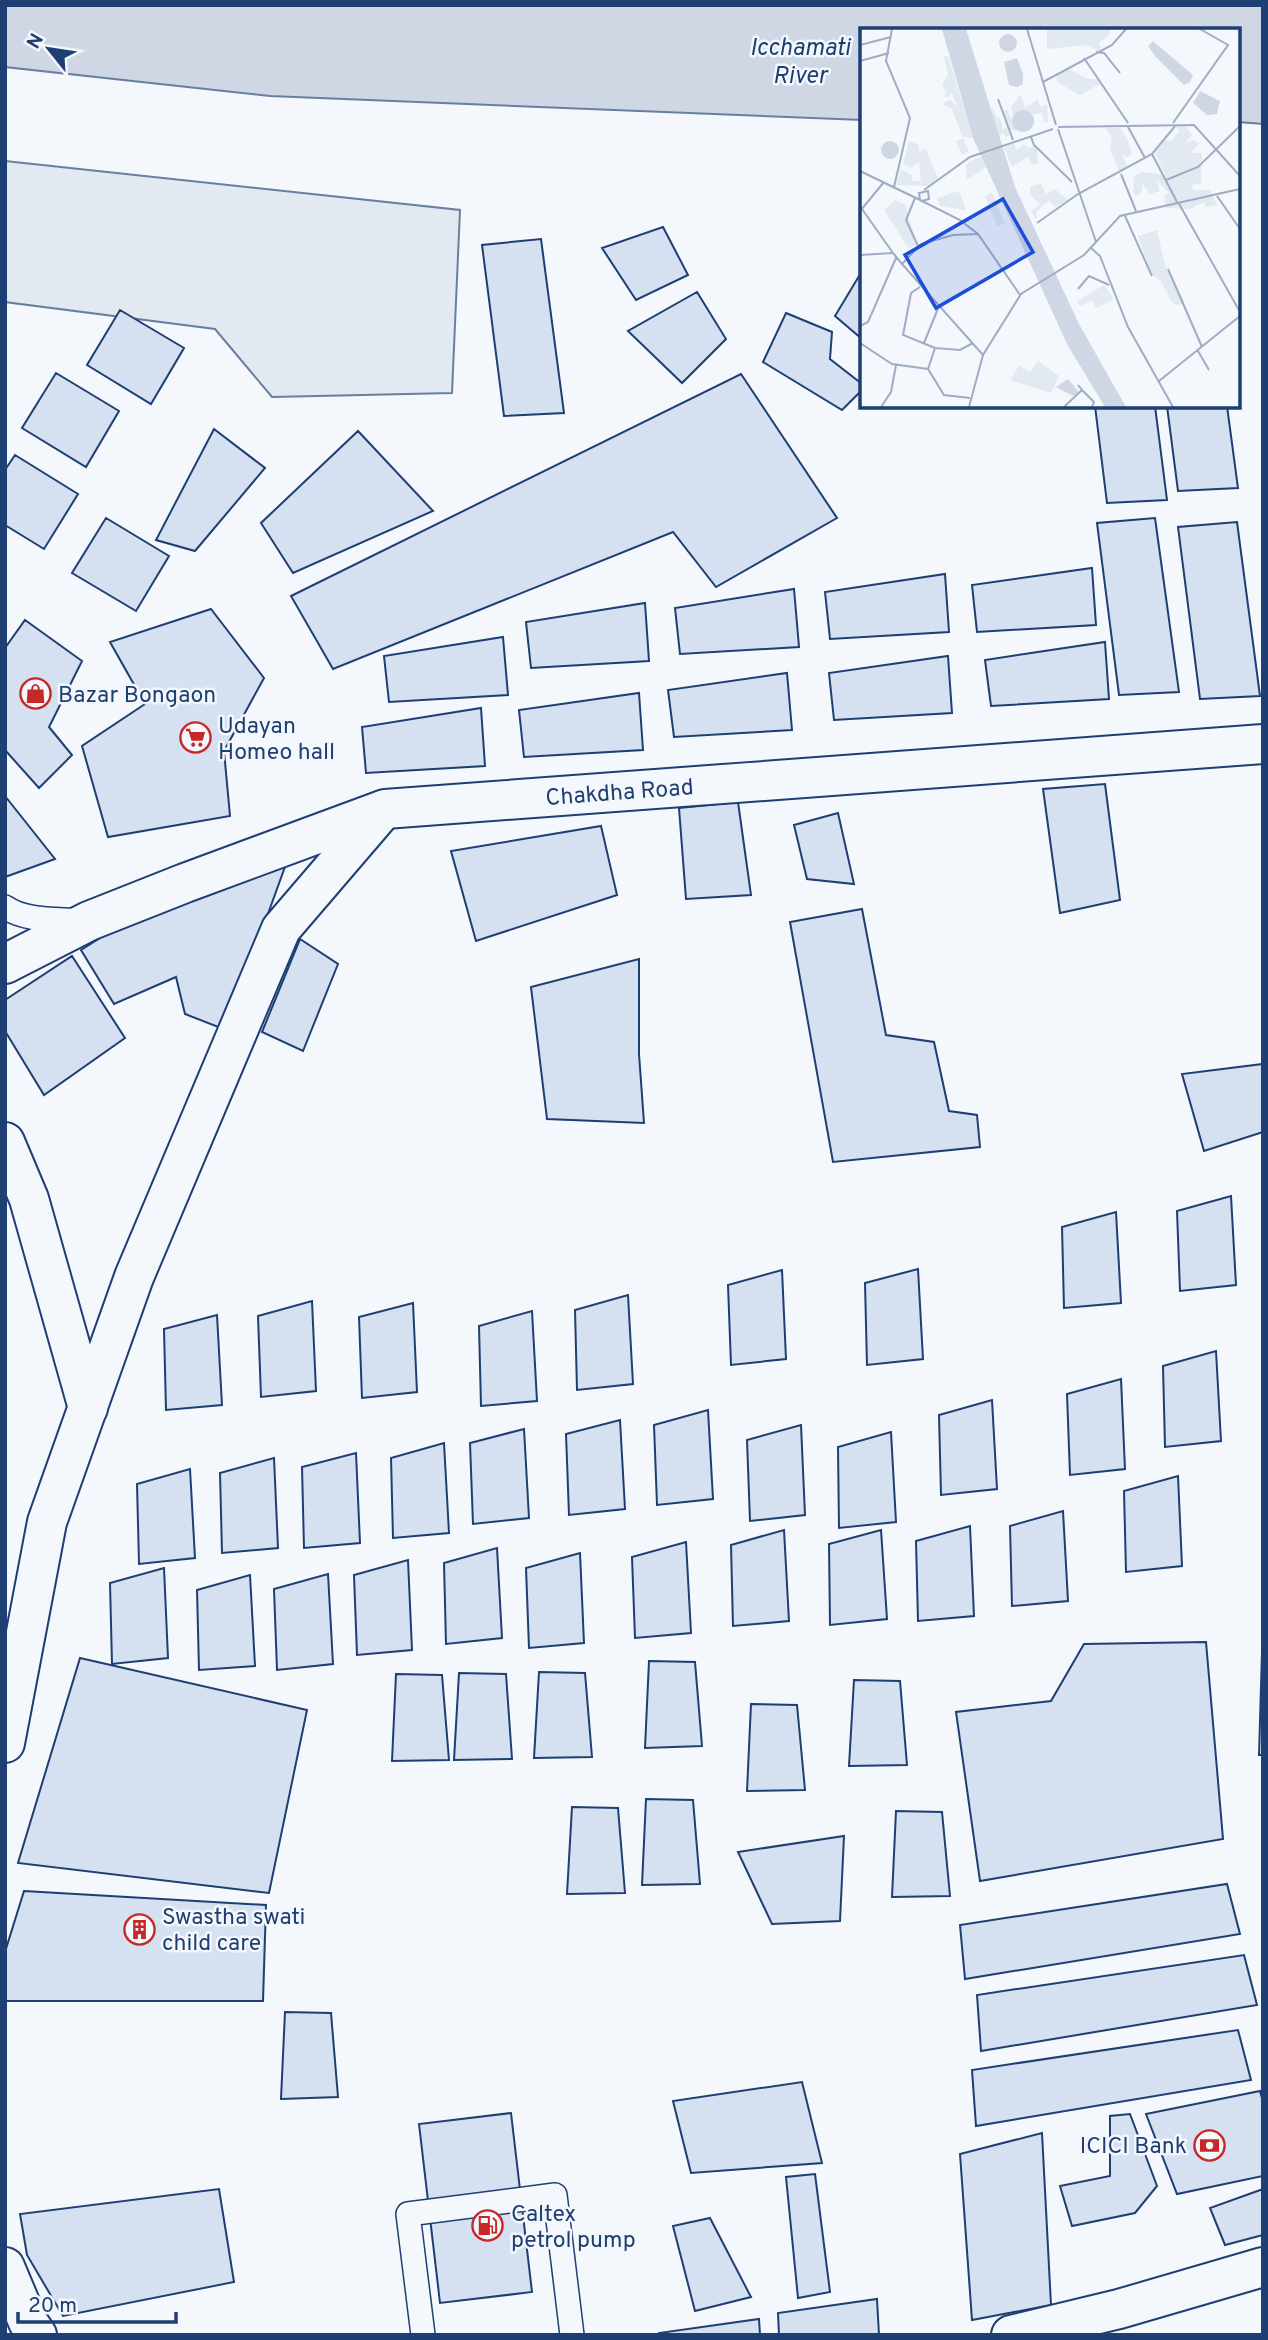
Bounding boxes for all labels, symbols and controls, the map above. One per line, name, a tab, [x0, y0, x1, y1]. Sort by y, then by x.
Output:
north arrow	[14, 14, 84, 84]
inset map	[860, 28, 1240, 408]
text: N	[22, 30, 50, 53]
water label: Icchamati River	[750, 34, 851, 92]
shop icon: Bazar Bongaon	[18, 677, 52, 711]
place label: Bazar Bongaon	[58, 682, 216, 711]
place label: Udayan Homeo hall	[218, 713, 335, 768]
supermarket icon: Udayan Homeo hall	[178, 721, 212, 755]
street label: Chakdha Road	[545, 774, 695, 814]
place label: Swastha swati child care	[162, 1904, 305, 1959]
building icon: Swastha swati child care	[122, 1912, 156, 1946]
bank icon: ICICI Bank	[1193, 2128, 1227, 2162]
place label: ICICI Bank	[1080, 2133, 1187, 2162]
place label: Caltex petrol pump	[511, 2201, 636, 2256]
fuel station icon: Caltex petrol pump	[471, 2209, 505, 2243]
scale bar	[18, 2280, 175, 2324]
text: 20 m	[28, 2293, 77, 2320]

